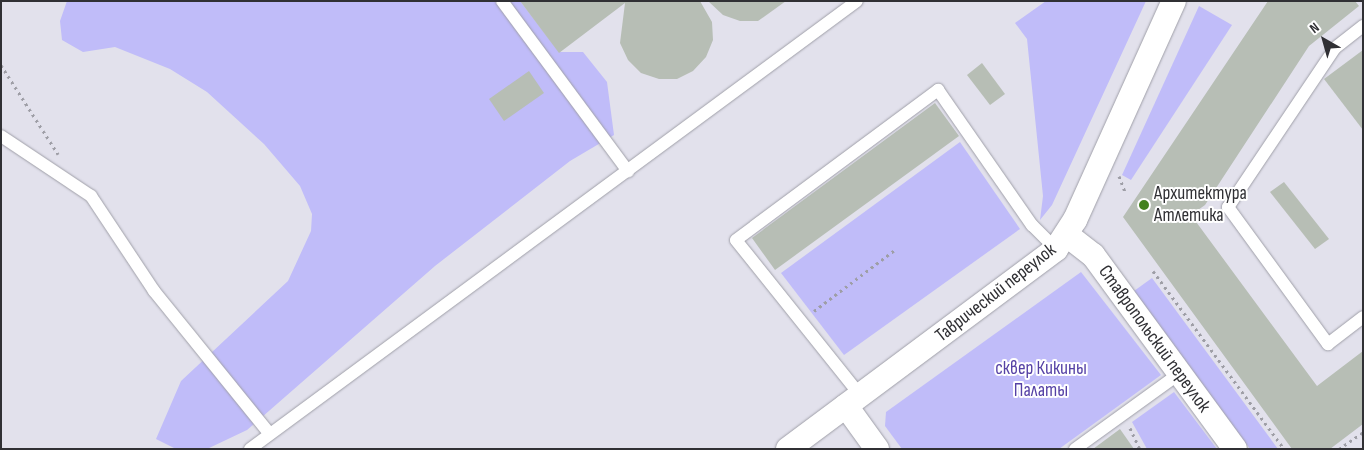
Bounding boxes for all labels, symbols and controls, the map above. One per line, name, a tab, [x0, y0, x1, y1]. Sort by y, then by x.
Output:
north arrow	[1299, 15, 1349, 65]
text: N	[1306, 19, 1323, 37]
place label: Архитектура Атлетика	[1154, 183, 1247, 227]
marker: Архитектура Атлетика	[1138, 199, 1150, 211]
street label: Таврический переулок	[931, 239, 1061, 347]
street label: Ставропольский переулок	[1093, 261, 1215, 417]
park label: сквер Кикины Палаты	[995, 358, 1087, 402]

